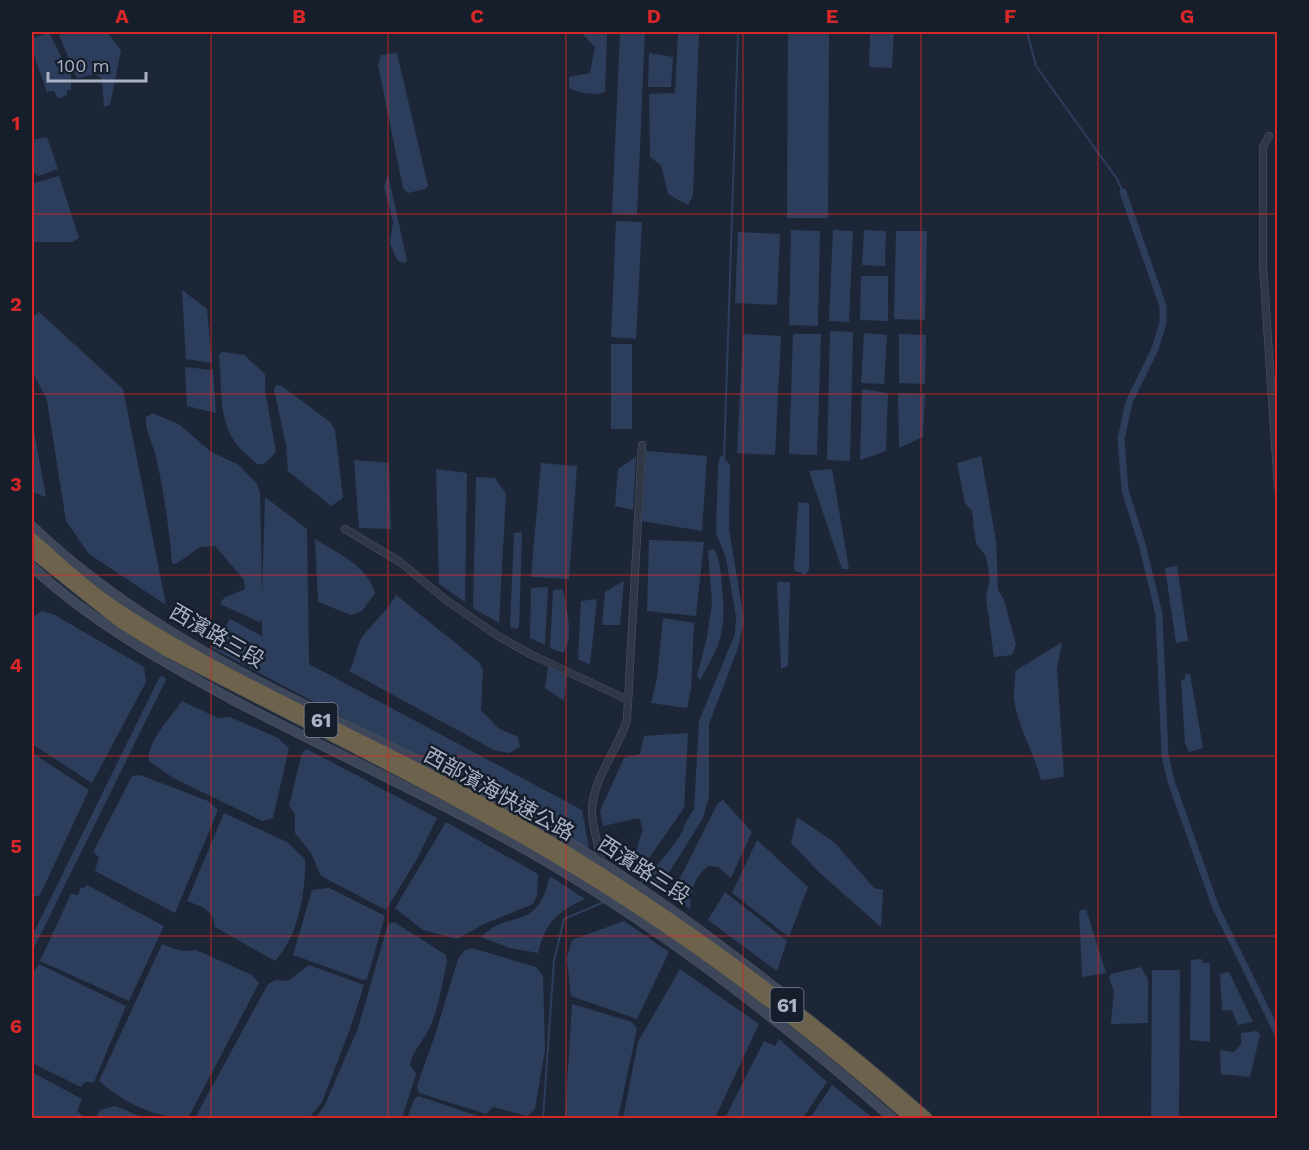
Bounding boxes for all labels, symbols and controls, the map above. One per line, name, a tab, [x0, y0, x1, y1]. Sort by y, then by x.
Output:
text: A	[115, 4, 129, 28]
text: B	[292, 4, 306, 28]
text: C	[470, 4, 484, 28]
text: D	[647, 4, 661, 28]
text: E	[826, 4, 838, 28]
text: F	[1004, 4, 1016, 28]
text: G	[1180, 4, 1194, 28]
scale bar	[48, 45, 146, 83]
text: 100 m	[57, 55, 110, 76]
text: 1	[12, 111, 20, 135]
text: 2	[10, 292, 22, 316]
text: 3	[10, 472, 22, 496]
street label: 西濱路三段	[166, 598, 269, 673]
text: 4	[10, 653, 23, 677]
road number: 61	[304, 703, 338, 737]
street label: 西部濱海快速公路	[420, 742, 579, 845]
street label: 西濱路三段	[593, 831, 695, 909]
text: 5	[10, 834, 22, 858]
road number: 61	[770, 988, 804, 1022]
text: 6	[10, 1014, 22, 1038]

